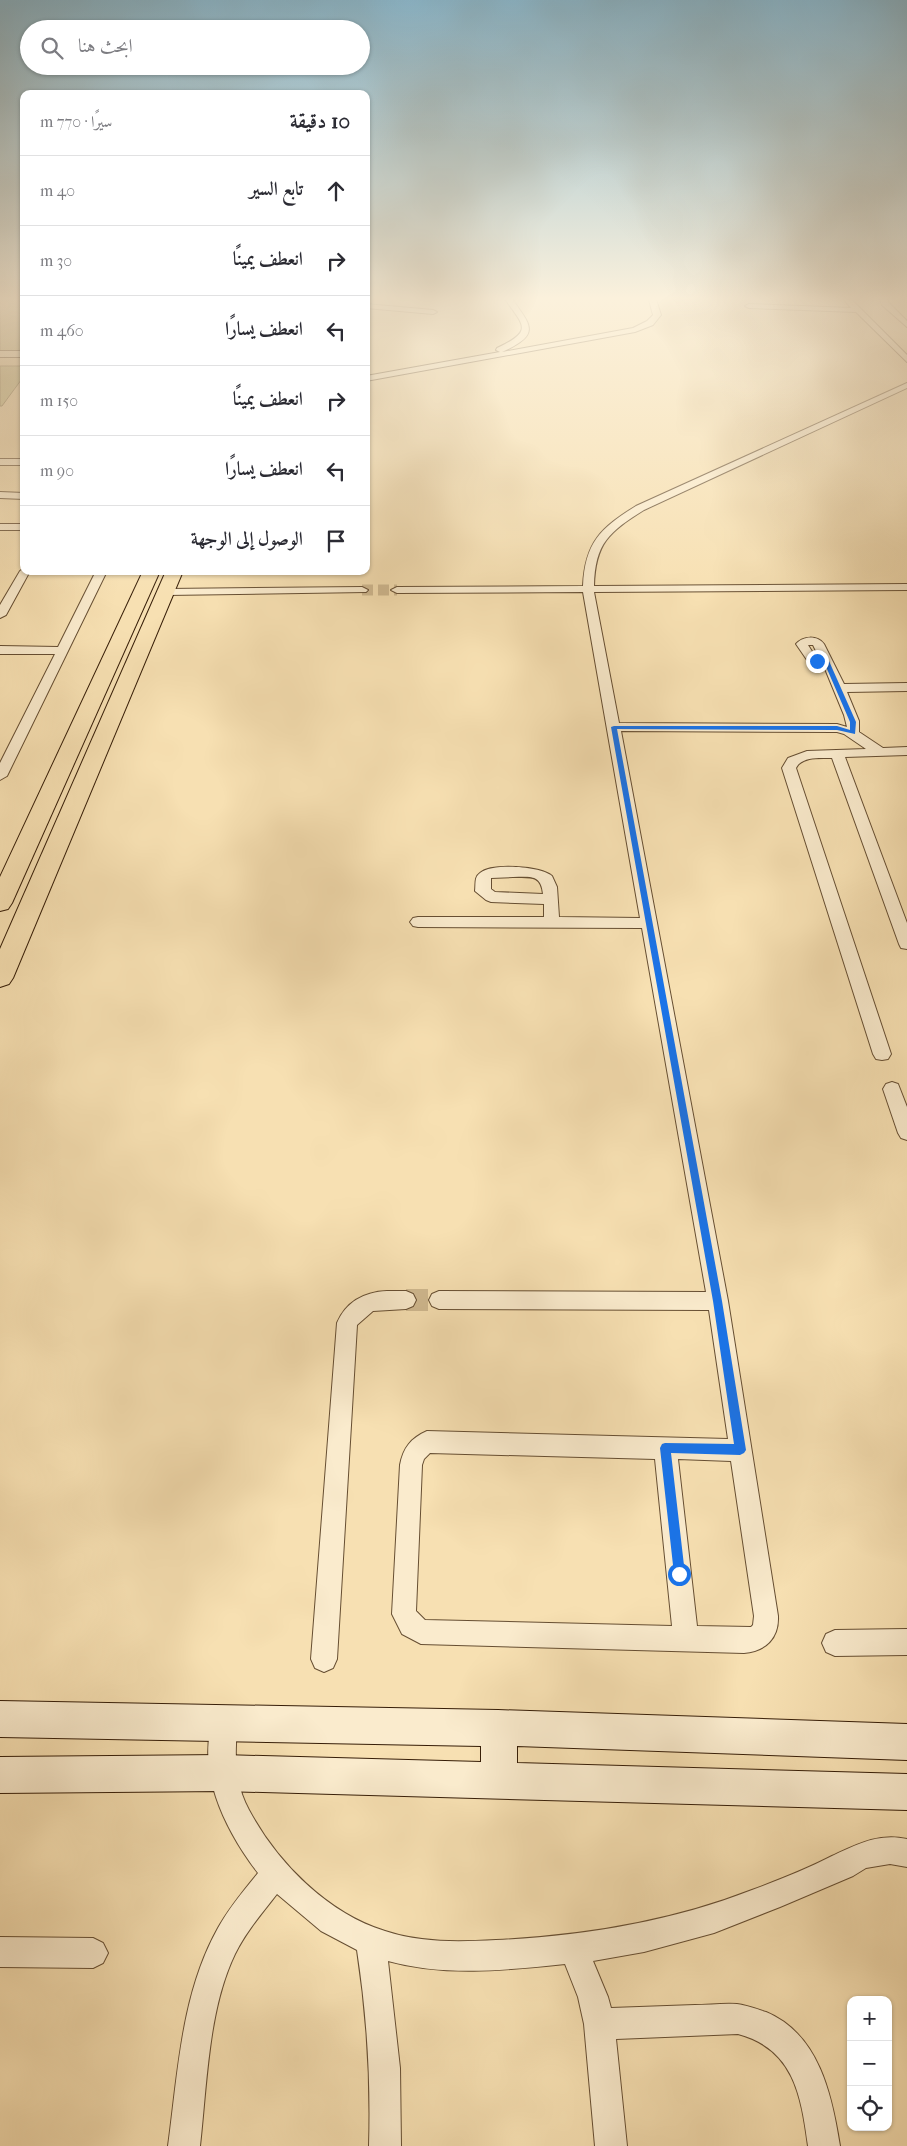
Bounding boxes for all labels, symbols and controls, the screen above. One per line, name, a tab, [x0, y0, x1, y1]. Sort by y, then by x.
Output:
search box	[20, 20, 370, 75]
icon: search	[38, 34, 66, 62]
text: ابحث هنا	[78, 35, 133, 57]
text: 10 دقيقة	[290, 109, 350, 133]
text: سيرًا · 770 m	[40, 112, 112, 131]
icon: ahead	[322, 177, 350, 205]
text: تابع السير	[249, 178, 303, 200]
text: 40 m	[40, 181, 75, 200]
icon: right	[322, 247, 350, 275]
text: انعطف يمينًا	[233, 248, 303, 270]
text: 30 m	[40, 251, 72, 270]
icon: left	[322, 317, 350, 345]
text: انعطف يسارًا	[225, 318, 303, 340]
text: 460 m	[40, 321, 84, 340]
icon: right	[322, 387, 350, 415]
text: انعطف يمينًا	[233, 388, 303, 410]
text: 150 m	[40, 391, 78, 410]
icon: left	[322, 457, 350, 485]
text: انعطف يسارًا	[225, 458, 303, 480]
text: 90 m	[40, 461, 74, 480]
icon: arrive	[322, 527, 350, 555]
text: الوصول إلى الوجهة	[191, 528, 303, 550]
route end	[806, 650, 829, 673]
route start	[668, 1563, 691, 1586]
map controls	[847, 1996, 892, 2131]
button: +	[847, 1996, 892, 2041]
button: −	[847, 2041, 892, 2086]
button: locate	[847, 2086, 892, 2131]

